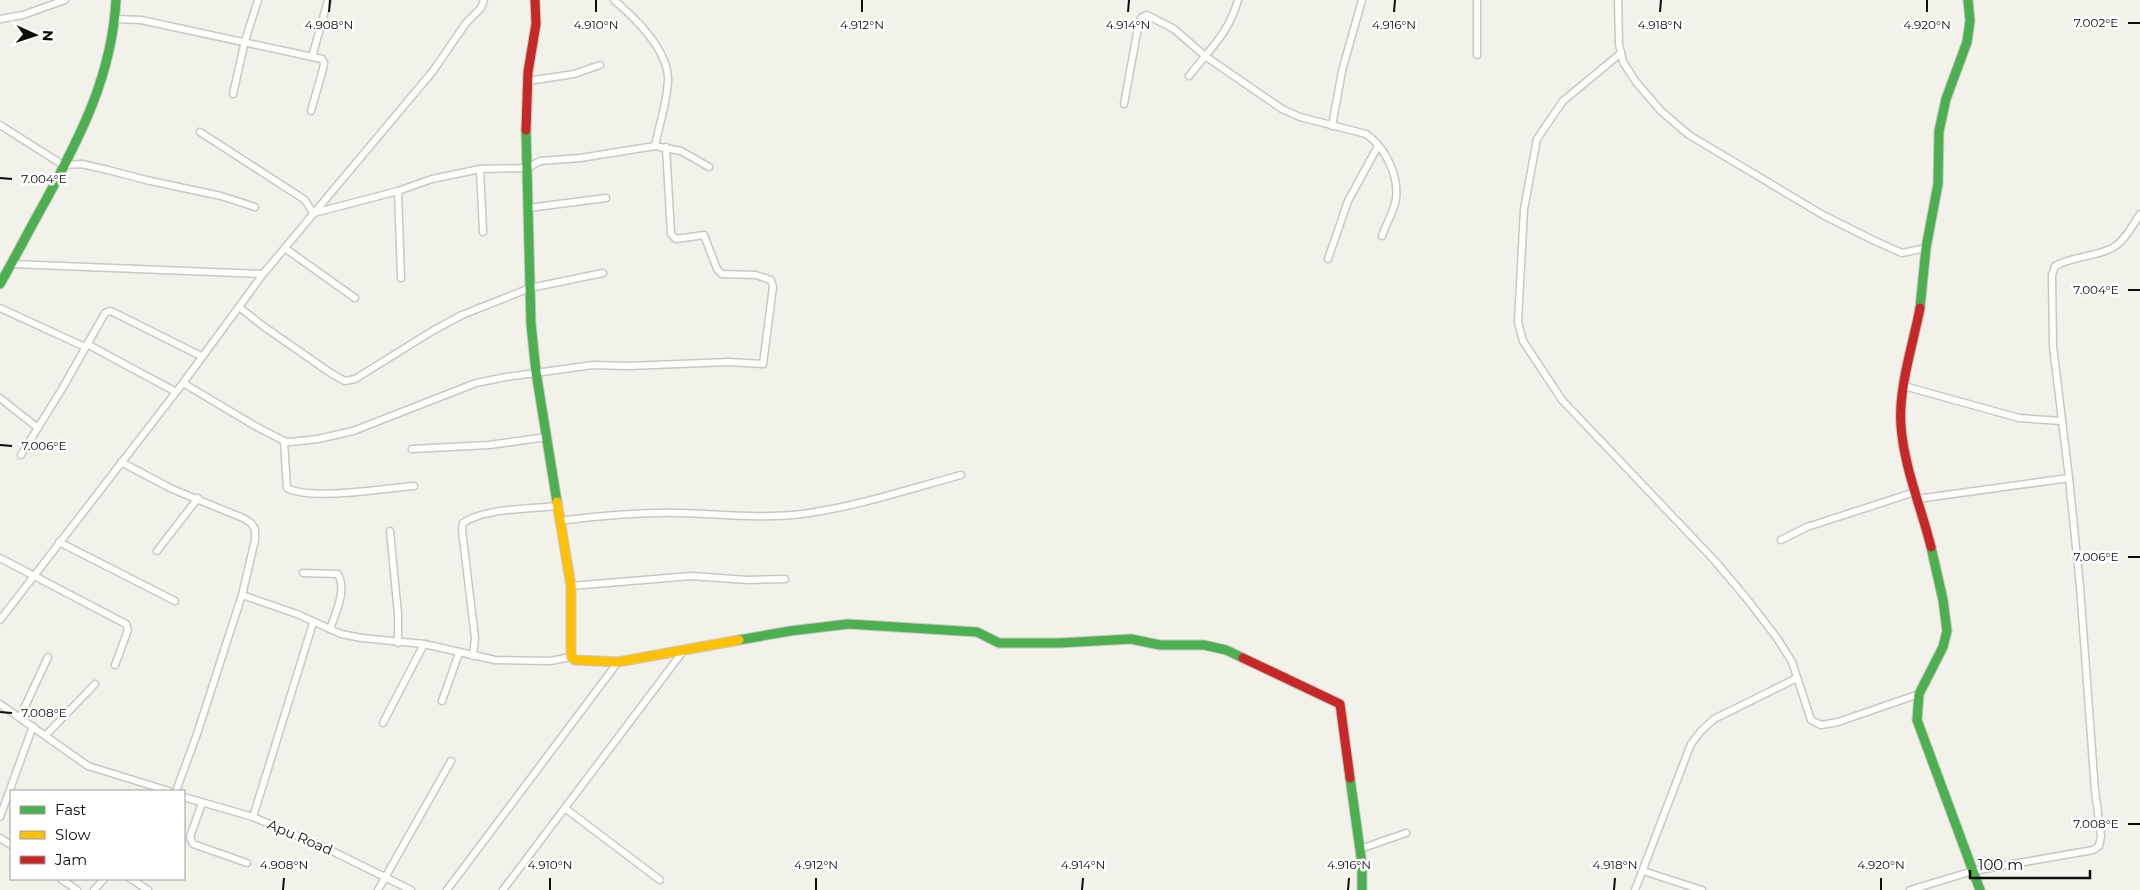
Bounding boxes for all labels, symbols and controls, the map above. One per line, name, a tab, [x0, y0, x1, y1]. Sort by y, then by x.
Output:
north arrow	[10, 10, 60, 60]
text: 7.002°E	[2074, 15, 2118, 30]
text: 4.908°N	[305, 17, 353, 32]
text: 4.910°N	[573, 17, 619, 32]
text: 4.912°N	[840, 17, 884, 32]
text: 4.914°N	[1106, 17, 1150, 32]
text: 4.916°N	[1372, 17, 1416, 32]
text: 4.918°N	[1638, 17, 1682, 32]
text: 4.920°N	[1903, 17, 1951, 32]
text: N	[39, 30, 57, 42]
text: 7.004°E	[21, 171, 67, 186]
text: 7.004°E	[2073, 282, 2119, 297]
text: 7.006°E	[22, 438, 66, 453]
text: 7.006°E	[2074, 549, 2118, 564]
text: 7.008°E	[21, 705, 67, 720]
legend	[10, 790, 185, 880]
text: Fast	[55, 800, 86, 819]
street label: Apu Road	[265, 815, 335, 859]
text: 7.008°E	[2073, 816, 2119, 831]
text: Slow	[55, 825, 91, 844]
scale bar	[1970, 848, 2090, 880]
text: Jam	[54, 850, 87, 869]
text: 100 m	[1978, 855, 2023, 874]
text: 4.908°N	[260, 857, 308, 872]
text: 4.910°N	[527, 857, 573, 872]
text: 4.912°N	[794, 857, 838, 872]
text: 4.914°N	[1061, 857, 1105, 872]
text: 4.916°N	[1327, 857, 1371, 872]
text: 4.918°N	[1593, 857, 1637, 872]
text: 4.920°N	[1857, 857, 1905, 872]

